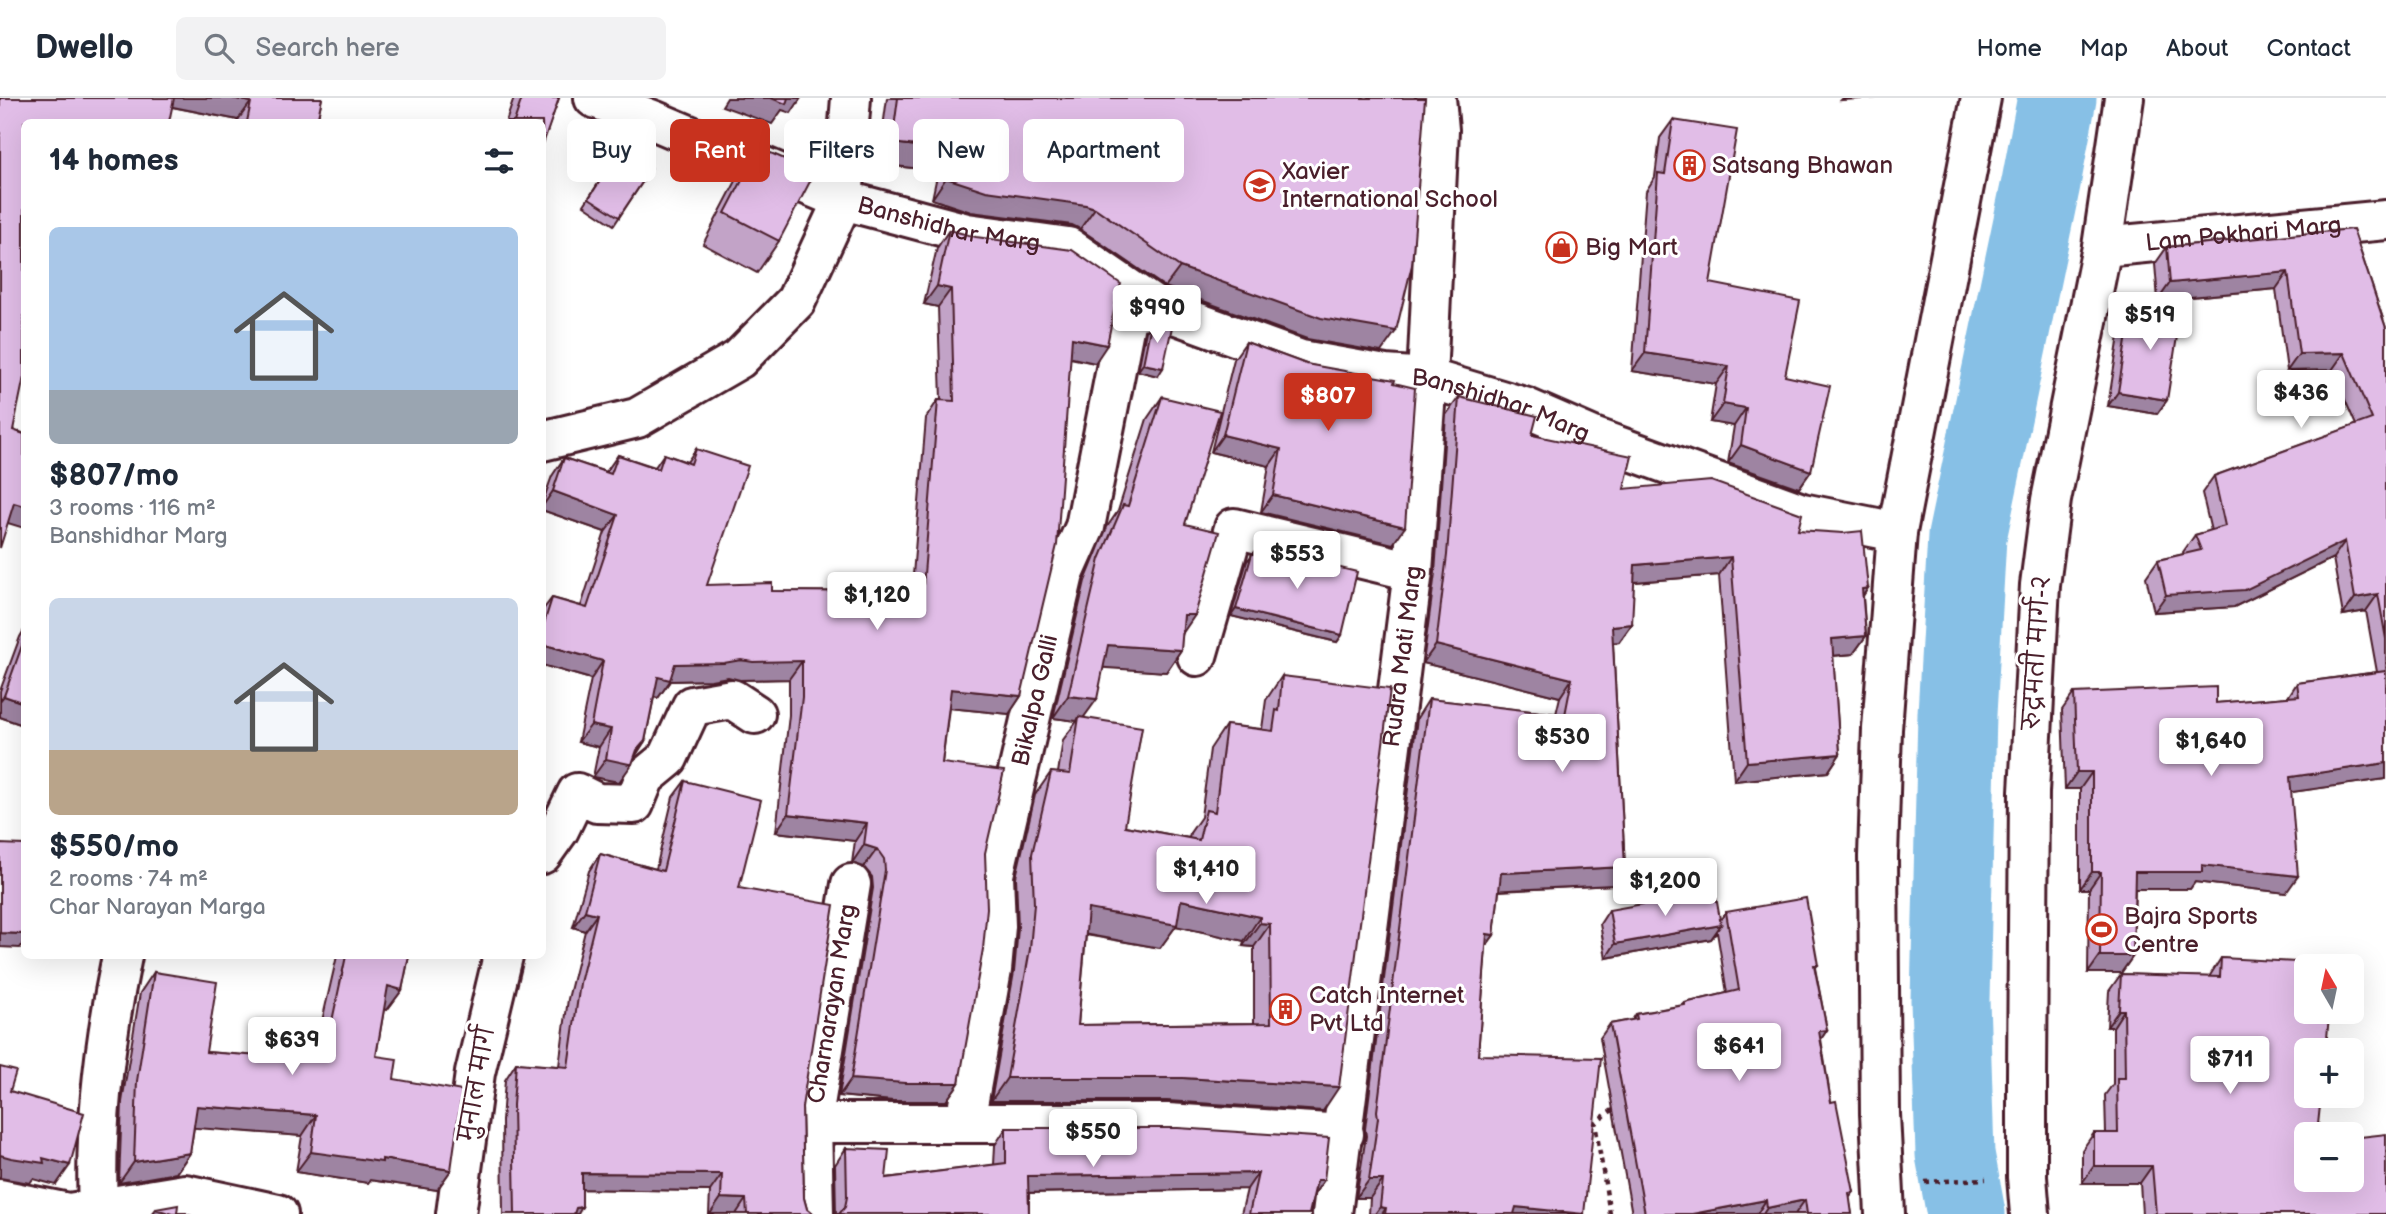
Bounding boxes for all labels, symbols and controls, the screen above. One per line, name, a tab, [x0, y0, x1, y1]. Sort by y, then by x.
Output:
search box	[176, 17, 666, 80]
text: Dwello	[35, 28, 134, 68]
icon: search	[200, 29, 238, 67]
text: Search here	[256, 33, 400, 64]
text: Home	[1977, 34, 2042, 63]
text: Map	[2080, 34, 2128, 63]
text: About	[2166, 34, 2228, 63]
text: Contact	[2266, 34, 2351, 63]
chip: Buy	[567, 119, 656, 182]
chip: Rent	[670, 119, 770, 182]
chip: Filters	[784, 119, 899, 182]
chip: New	[913, 119, 1009, 182]
chip: Apartment	[1023, 119, 1184, 182]
icon: filters	[480, 142, 518, 180]
text: 14 homes	[49, 143, 178, 179]
building icon: Satsang Bhawan	[1672, 148, 1706, 182]
place label: Satsang Bhawan	[1712, 151, 1893, 180]
place label: Xavier International School	[1281, 157, 1498, 214]
school or university icon: Xavier International School	[1242, 168, 1276, 202]
street label: Banshidhar Marg	[854, 190, 1042, 258]
street label: Lam Pokhari Marg	[2144, 210, 2343, 257]
shop icon: Big Mart	[1545, 230, 1579, 264]
place label: Big Mart	[1585, 233, 1679, 262]
icon: home	[221, 273, 347, 399]
pin: $990	[1116, 286, 1198, 345]
pin: $519	[2109, 292, 2191, 352]
text: $990	[1129, 294, 1185, 322]
text: $519	[2124, 301, 2176, 329]
street label: Banshidhar Marg	[1411, 362, 1594, 448]
pin: $436	[2260, 370, 2342, 430]
pin: $807	[1287, 374, 1369, 433]
text: $436	[2273, 379, 2329, 407]
text: $807	[1300, 382, 1356, 410]
text: $807/mo	[49, 458, 179, 494]
text: 3 rooms · 116 m²	[49, 494, 216, 522]
text: Banshidhar Marg	[49, 522, 228, 550]
pin: $553	[1256, 532, 1338, 591]
text: $553	[1269, 540, 1325, 568]
street label: Rudra Mati Marg	[1376, 564, 1428, 749]
pin: $1,120	[820, 573, 934, 632]
street label: रुद्रमती मार्ग-२	[2013, 575, 2057, 733]
text: $1,120	[843, 581, 911, 609]
street label: Bikalpa Galli	[1005, 632, 1064, 769]
icon: home	[221, 644, 347, 770]
pin: $530	[1521, 714, 1603, 774]
pin: $1,640	[2154, 718, 2268, 778]
text: $530	[1534, 723, 1590, 751]
text: $1,640	[2175, 727, 2247, 755]
text: $550/mo	[49, 829, 179, 865]
pin: $1,410	[1149, 846, 1263, 906]
text: $1,410	[1172, 855, 1240, 883]
pin: $1,200	[1608, 858, 1722, 918]
text: 2 rooms · 74 m²	[49, 865, 208, 893]
text: $1,200	[1629, 867, 1701, 895]
text: Char Narayan Marga	[49, 893, 266, 921]
street label: Charnarayan Marg	[801, 902, 862, 1105]
place label: Bajra Sports Centre	[2124, 902, 2258, 959]
sports icon: Bajra Sports Centre	[2084, 913, 2118, 947]
north arrow	[2294, 954, 2364, 1024]
map controls	[2294, 954, 2364, 1192]
place label: Catch Internet Pvt Ltd	[1309, 981, 1465, 1038]
building icon: Catch Internet Pvt Ltd	[1269, 992, 1303, 1026]
pin: $639	[251, 1018, 333, 1077]
street label: मुनाल मार्ग	[448, 1022, 504, 1146]
pin: $641	[1698, 1024, 1780, 1083]
text: $639	[264, 1026, 320, 1054]
text: $641	[1713, 1032, 1765, 1060]
pin: $711	[2189, 1037, 2271, 1096]
button: +	[2294, 1038, 2364, 1108]
text: $711	[2206, 1045, 2254, 1073]
pin: $550	[1052, 1110, 1134, 1169]
text: $550	[1065, 1118, 1121, 1146]
button: −	[2294, 1122, 2364, 1192]

